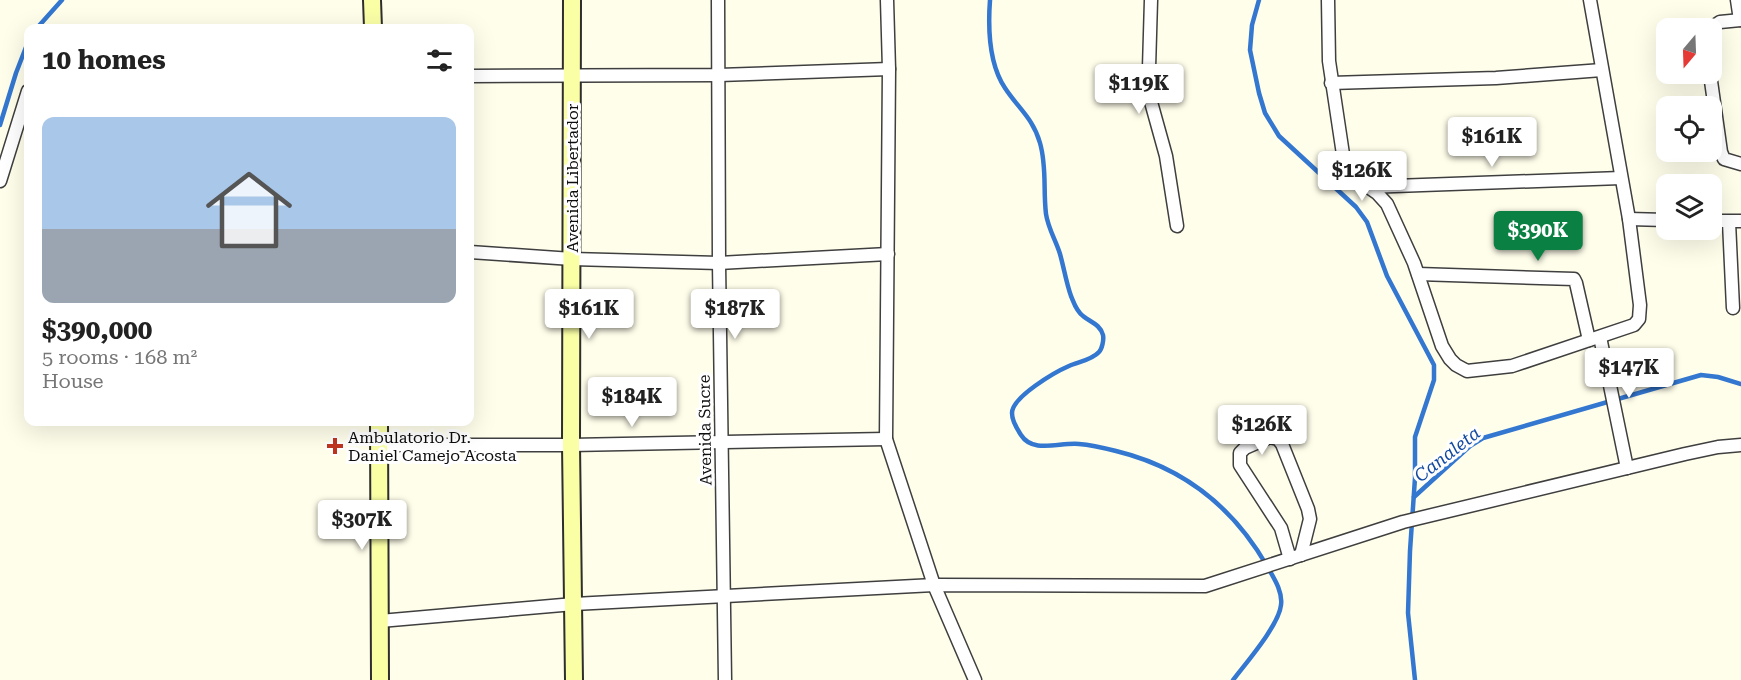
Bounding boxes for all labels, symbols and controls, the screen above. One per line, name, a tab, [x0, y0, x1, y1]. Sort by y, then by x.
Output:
north arrow	[1656, 18, 1722, 84]
map controls	[1656, 18, 1722, 240]
icon: filters	[423, 44, 456, 77]
text: 10 homes	[42, 45, 166, 75]
pin: $119K	[1097, 64, 1181, 115]
text: $119K	[1109, 71, 1169, 95]
button: locate	[1656, 96, 1722, 162]
street label: Avenida Libertador	[563, 103, 582, 252]
pin: $161K	[1450, 117, 1534, 168]
text: $161K	[1462, 124, 1522, 148]
pin: $126K	[1320, 151, 1404, 202]
icon: home	[195, 156, 303, 264]
text: $126K	[1332, 158, 1392, 182]
button: layers	[1656, 174, 1722, 240]
pin: $390K	[1496, 211, 1580, 262]
text: $390K	[1508, 218, 1568, 242]
pin: $161K	[547, 289, 631, 340]
pin: $187K	[693, 289, 777, 340]
text: $161K	[559, 296, 619, 320]
text: $187K	[705, 296, 765, 320]
text: $390,000	[42, 315, 152, 345]
text: 5 rooms · 168 m²	[42, 345, 197, 369]
pin: $147K	[1587, 348, 1671, 399]
text: $147K	[1599, 355, 1659, 379]
text: House	[42, 369, 104, 393]
street label: Avenida Sucre	[695, 374, 715, 486]
pin: $184K	[590, 377, 674, 428]
text: $184K	[602, 384, 662, 408]
pin: $126K	[1220, 405, 1304, 456]
text: $126K	[1232, 412, 1292, 436]
water label: Canaleta	[1410, 422, 1484, 486]
place label: Ambulatorio Dr. Daniel Camejo Acosta	[348, 428, 517, 465]
marker: Ambulatorio Dr. Daniel Camejo Acosta	[326, 437, 344, 455]
pin: $307K	[320, 500, 404, 551]
text: $307K	[332, 507, 392, 531]

